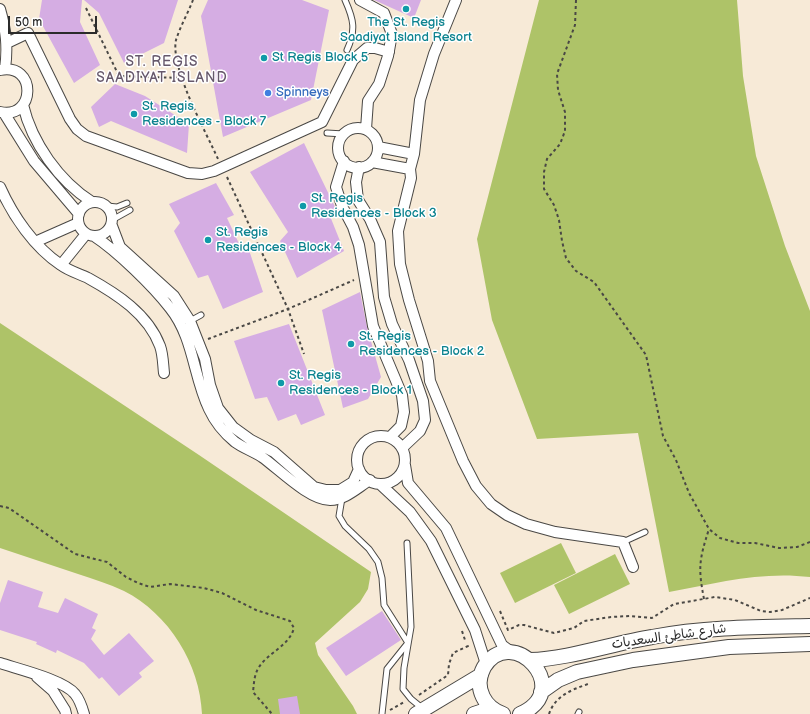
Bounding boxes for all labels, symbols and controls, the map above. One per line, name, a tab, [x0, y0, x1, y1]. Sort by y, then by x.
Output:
marker: The St. Regis Saadiyat Island Resort	[401, 4, 411, 14]
scale bar	[10, 8, 99, 34]
text: 50 m	[15, 15, 42, 30]
place label: The St. Regis Saadiyat Island Resort	[340, 15, 472, 46]
place label: St Regis Block 5	[272, 50, 368, 66]
marker: St Regis Block 5	[259, 53, 269, 63]
district label: ST. REGIS SAADIYAT ISLAND	[96, 54, 228, 86]
place label: Spinneys	[276, 85, 329, 101]
marker: Spinneys	[263, 88, 273, 98]
place label: St. Regis Residences - Block 7	[142, 99, 266, 130]
marker: St. Regis Residences - Block 7	[129, 109, 139, 119]
place label: St. Regis Residences - Block 3	[311, 191, 437, 222]
marker: St. Regis Residences - Block 3	[298, 201, 308, 211]
place label: St. Regis Residences - Block 4	[216, 225, 342, 256]
marker: St. Regis Residences - Block 4	[203, 235, 213, 245]
place label: St. Regis Residences - Block 2	[359, 329, 484, 360]
marker: St. Regis Residences - Block 2	[346, 339, 356, 349]
place label: St. Regis Residences - Block 1	[289, 368, 412, 399]
marker: St. Regis Residences - Block 1	[276, 378, 286, 388]
street label: شارع شاطئ السعديات	[611, 621, 727, 653]

